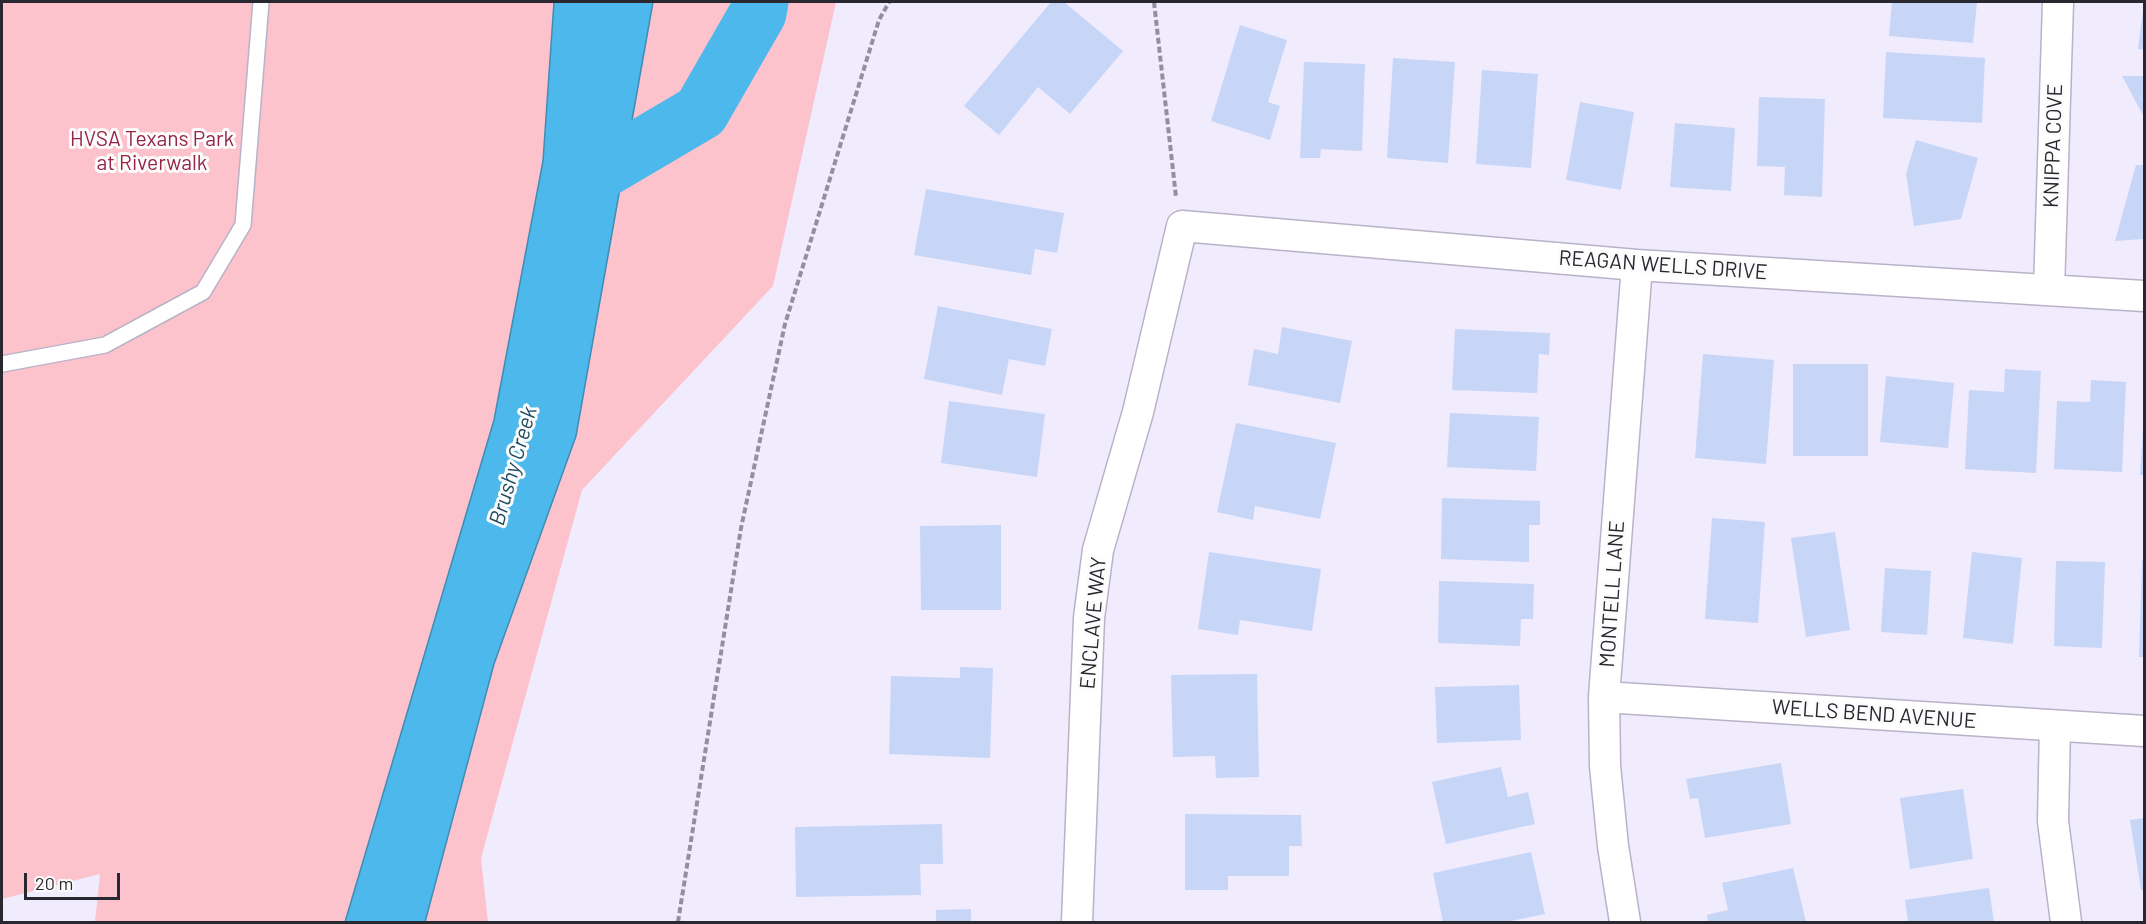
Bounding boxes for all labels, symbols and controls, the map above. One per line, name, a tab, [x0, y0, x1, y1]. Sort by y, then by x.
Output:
street label: KNIPPA COVE	[2038, 83, 2068, 209]
park label: HVSA Texans Park at Riverwalk	[70, 126, 234, 176]
street label: REAGAN WELLS DRIVE	[1558, 245, 1768, 285]
water label: Brushy Creek	[483, 404, 543, 528]
street label: MONTELL LANE	[1594, 520, 1630, 668]
street label: ENCLAVE WAY	[1075, 556, 1111, 690]
street label: WELLS BEND AVENUE	[1771, 694, 1977, 734]
scale bar	[27, 861, 123, 899]
text: 20 m	[35, 872, 73, 894]

